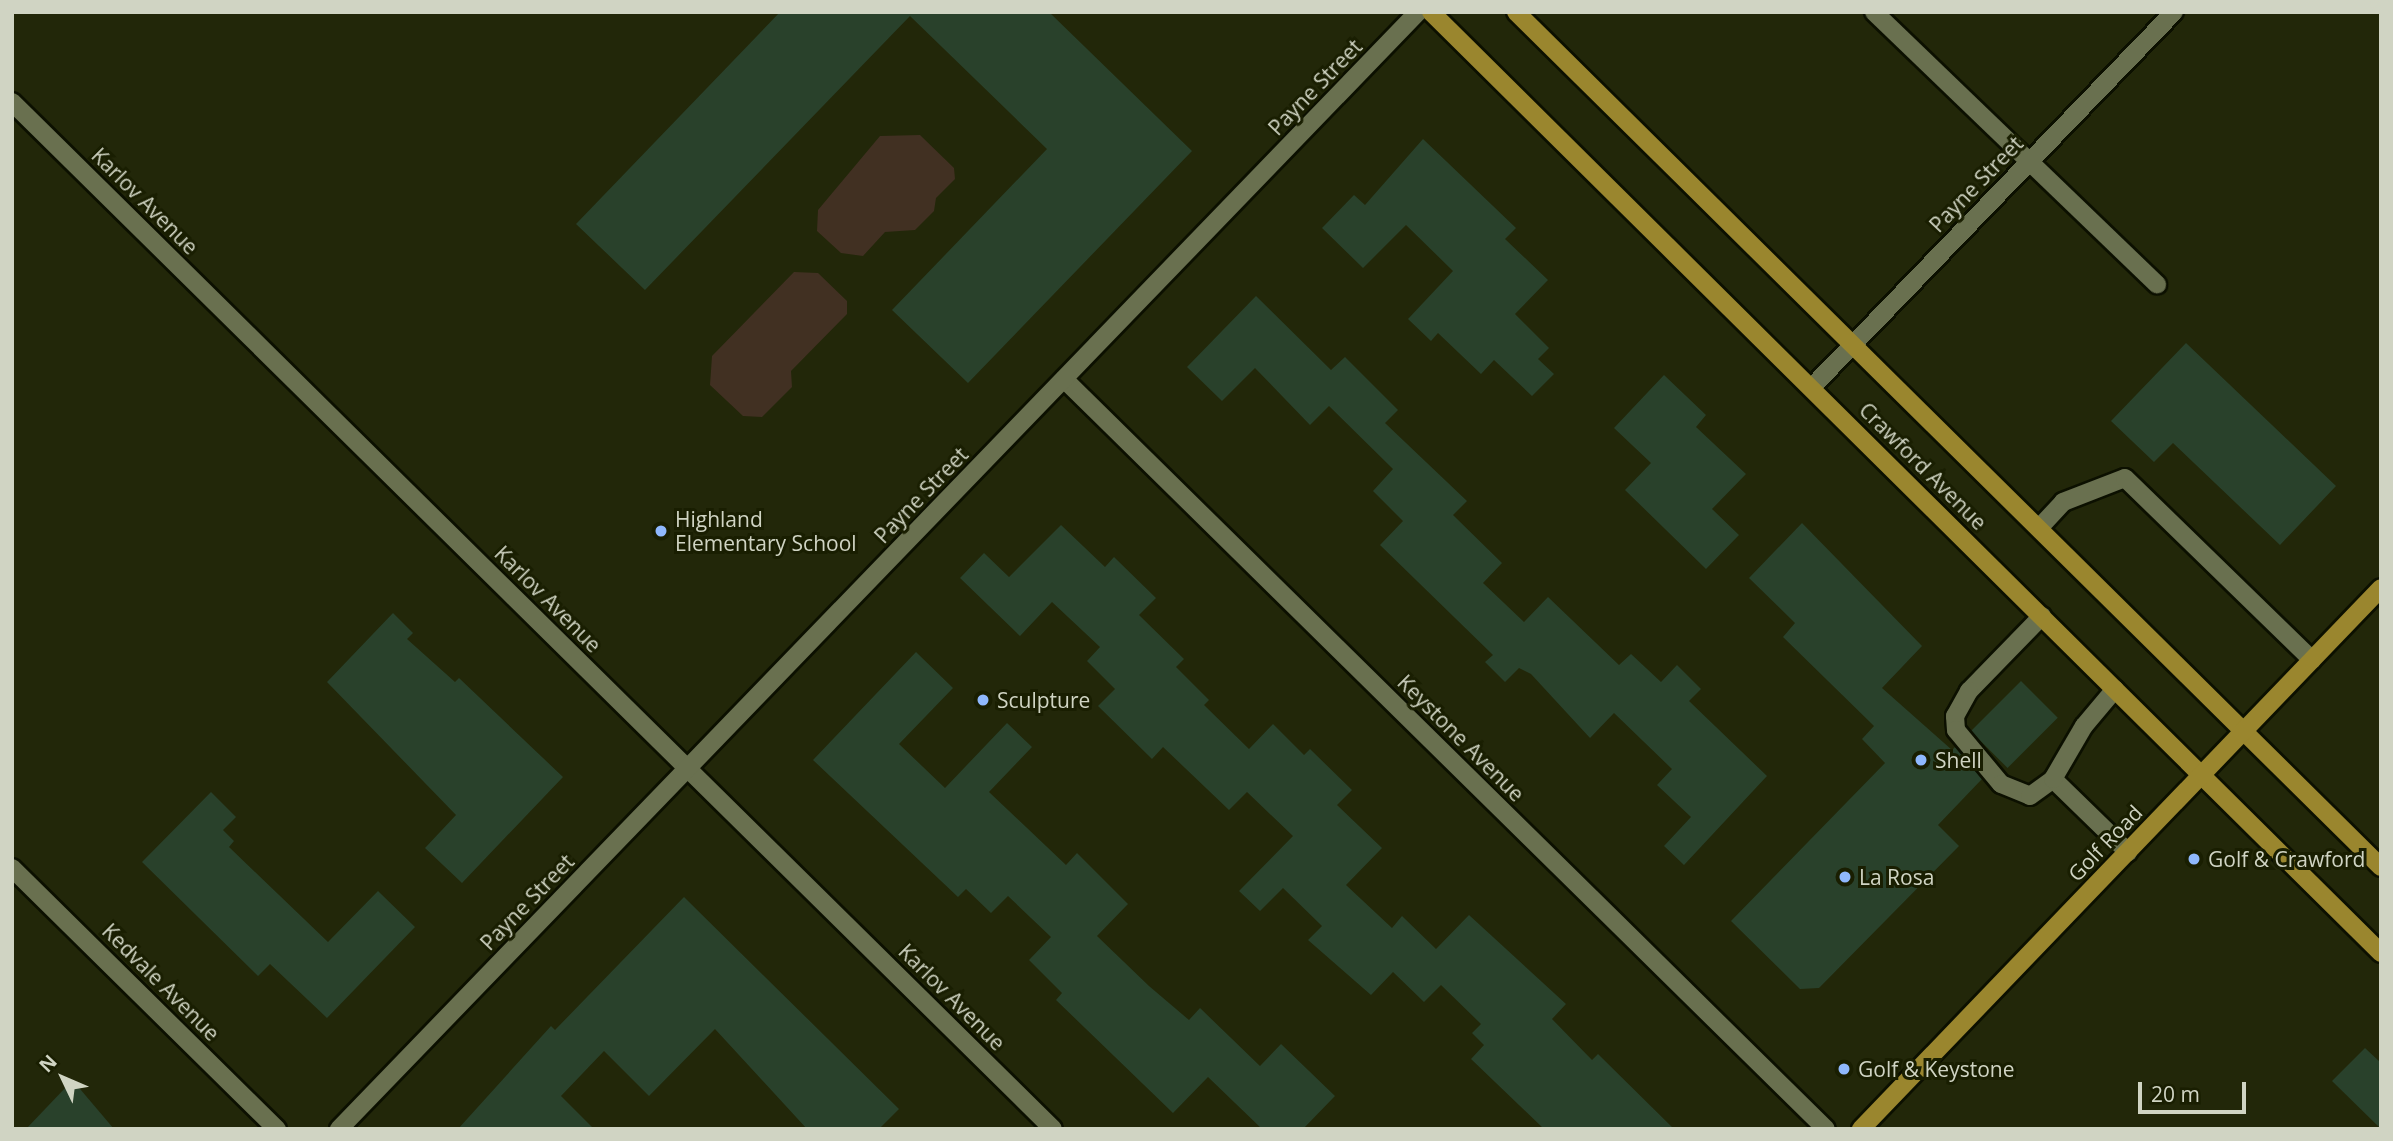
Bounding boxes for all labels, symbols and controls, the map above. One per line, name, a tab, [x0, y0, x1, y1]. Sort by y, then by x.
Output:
street label: Payne Street	[1263, 34, 1367, 140]
street label: Payne Street	[1924, 131, 2028, 237]
street label: Karlov Avenue	[87, 143, 203, 259]
street label: Crawford Avenue	[1854, 397, 1992, 535]
street label: Payne Street	[869, 442, 973, 548]
place label: Highland Elementary School	[675, 506, 857, 556]
marker: Highland Elementary School	[653, 523, 669, 539]
street label: Karlov Avenue	[490, 541, 606, 657]
street label: Keystone Avenue	[1393, 670, 1529, 806]
place label: Sculpture	[997, 687, 1090, 713]
marker: Sculpture	[975, 692, 991, 708]
place label: Shell	[1935, 747, 1982, 773]
marker: Shell	[1913, 752, 1929, 768]
street label: Golf Road	[2063, 800, 2147, 886]
place label: Golf & Crawford	[2208, 846, 2365, 872]
street label: Payne Street	[475, 849, 579, 955]
marker: Golf & Crawford	[2186, 851, 2202, 867]
place label: La Rosa	[1859, 864, 1934, 890]
marker: La Rosa	[1837, 869, 1853, 885]
street label: Kedvale Avenue	[97, 918, 225, 1046]
street label: Karlov Avenue	[894, 939, 1010, 1055]
north arrow	[28, 1043, 98, 1113]
text: N	[33, 1049, 63, 1078]
place label: Golf & Keystone	[1858, 1056, 2014, 1082]
marker: Golf & Keystone	[1836, 1061, 1852, 1077]
scale bar	[2141, 1068, 2250, 1112]
text: 20 m	[2151, 1080, 2200, 1108]

